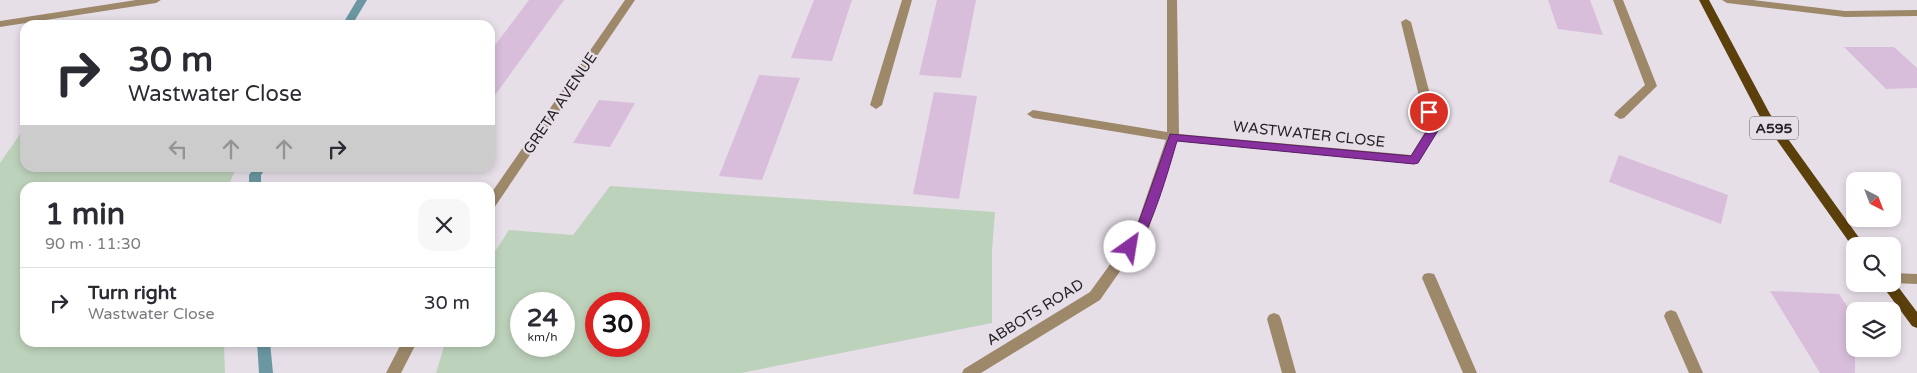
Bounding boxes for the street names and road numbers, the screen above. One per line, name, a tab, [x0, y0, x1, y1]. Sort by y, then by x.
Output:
street label: GRETA AVENUE	[519, 49, 601, 157]
road number: A595	[1750, 116, 1798, 140]
street label: WASTWATER CLOSE	[1232, 117, 1386, 151]
street label: ABBOTS ROAD	[983, 275, 1087, 349]

